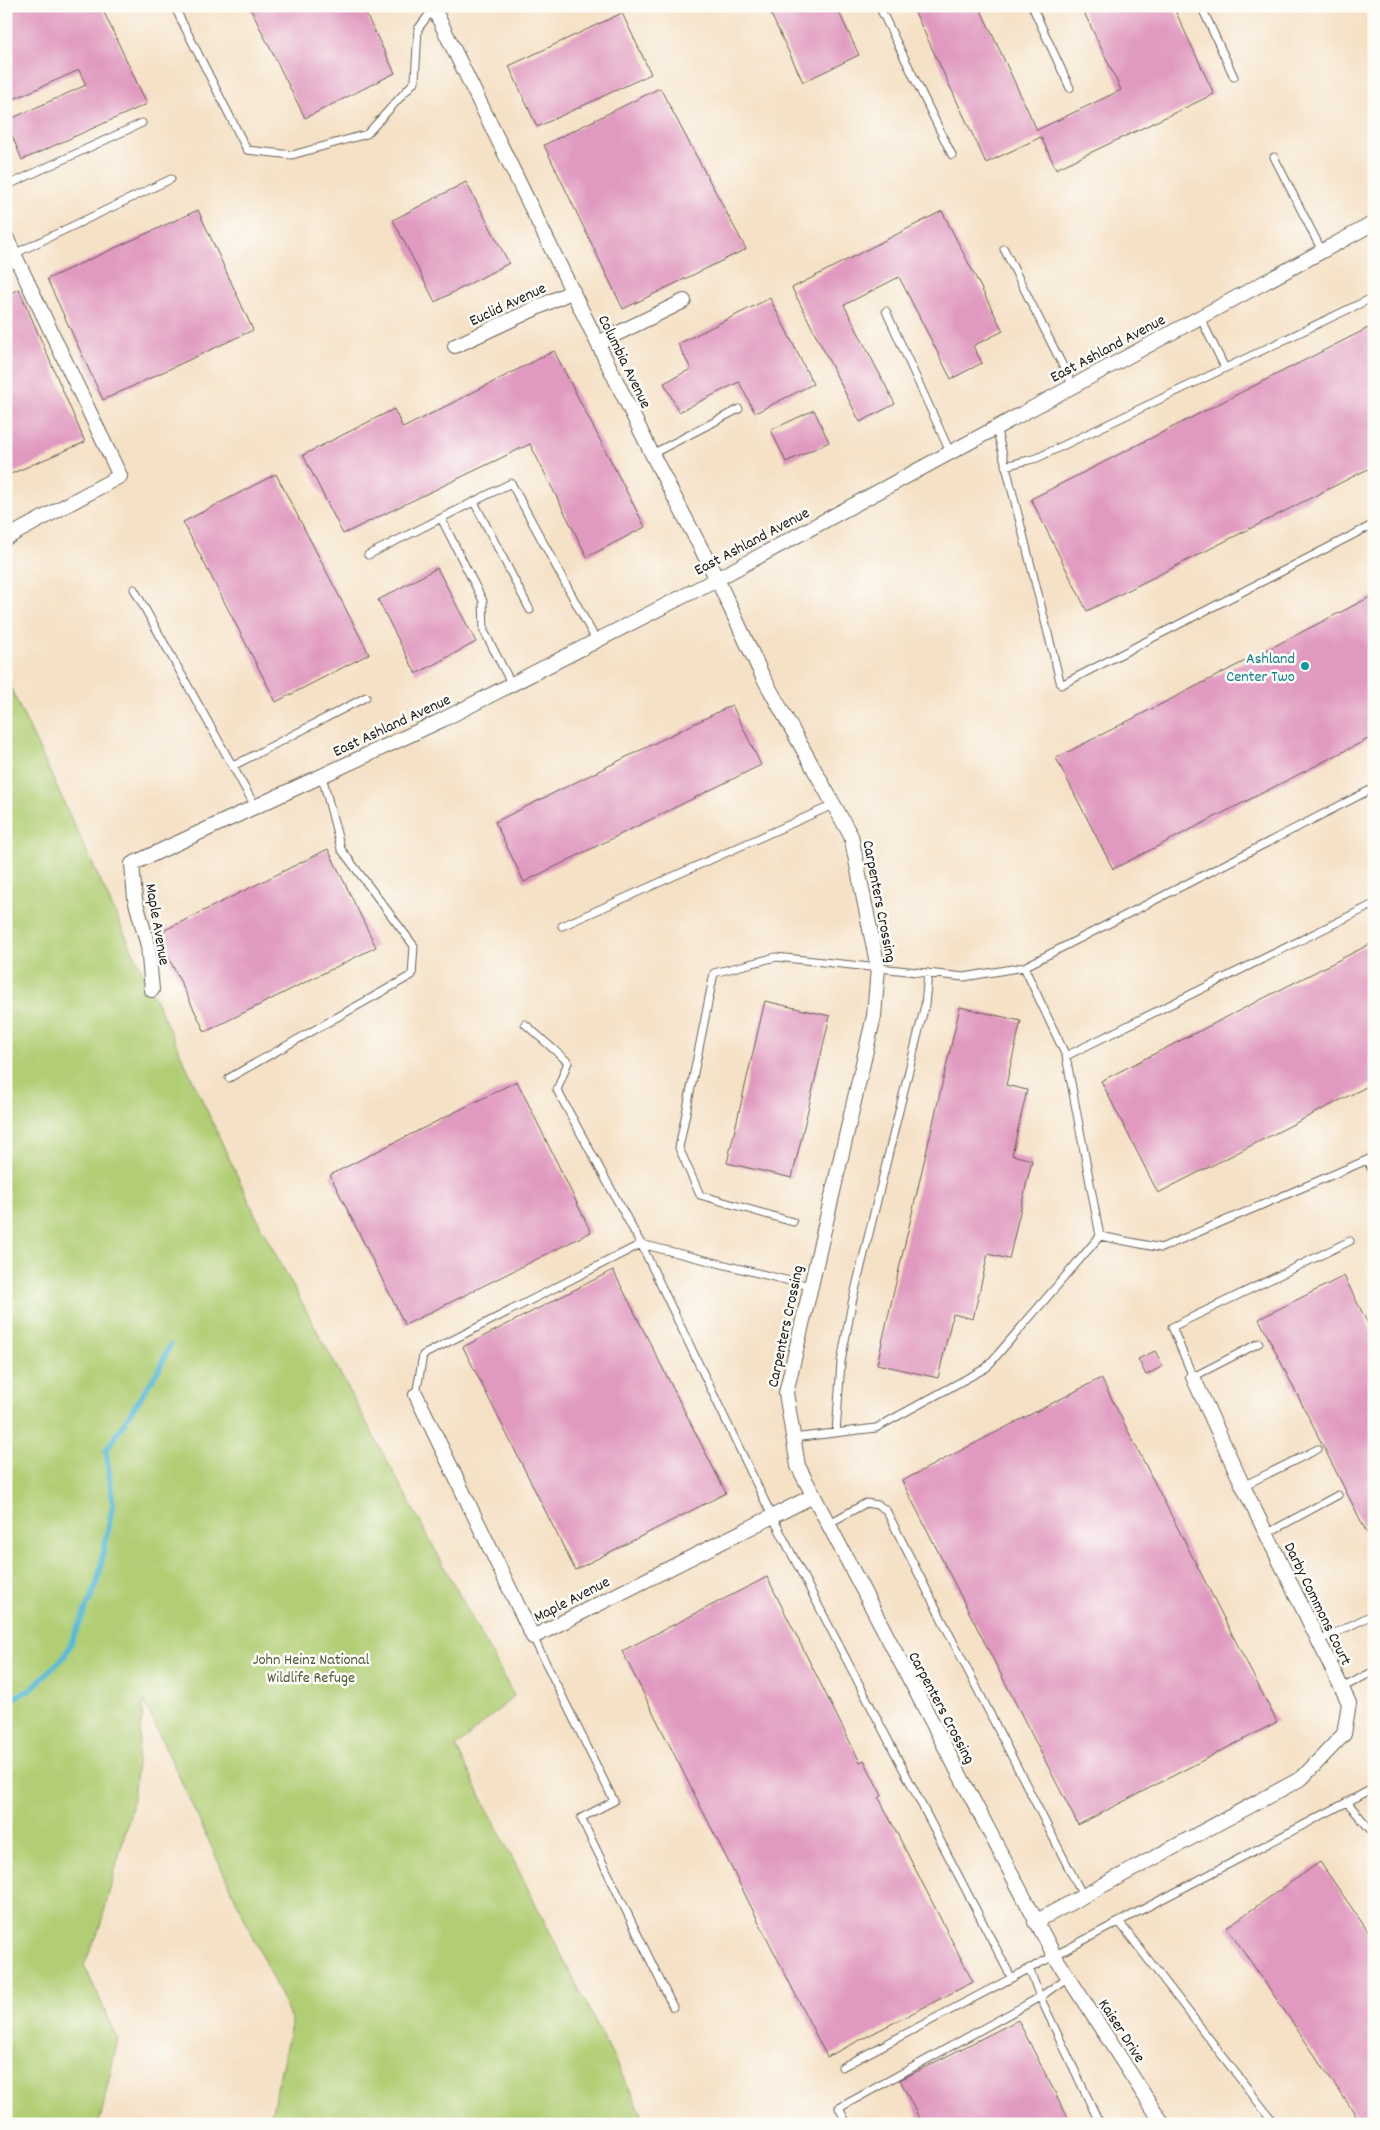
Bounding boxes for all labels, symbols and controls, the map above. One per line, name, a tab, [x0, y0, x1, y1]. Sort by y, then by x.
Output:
street label: Euclid Avenue	[466, 277, 550, 333]
street label: East Ashland Avenue	[1046, 309, 1170, 389]
street label: Columbia Avenue	[591, 311, 656, 413]
street label: East Ashland Avenue	[690, 502, 814, 582]
place label: Ashland Center Two	[1226, 648, 1295, 689]
marker: Ashland Center Two	[1299, 660, 1311, 672]
street label: East Ashland Avenue	[329, 689, 455, 764]
street label: Carpenters Crossing	[855, 838, 902, 965]
street label: Maple Avenue	[138, 882, 175, 967]
street label: Carpenters Crossing	[762, 1263, 811, 1390]
street label: Darby Commons Court	[1277, 1539, 1357, 1670]
street label: Maple Avenue	[530, 1571, 614, 1629]
street label: Carpenters Crossing	[901, 1648, 980, 1768]
park label: John Heinz National Wildlife Refuge	[253, 1649, 370, 1690]
street label: Kaiser Drive	[1092, 1995, 1150, 2068]

